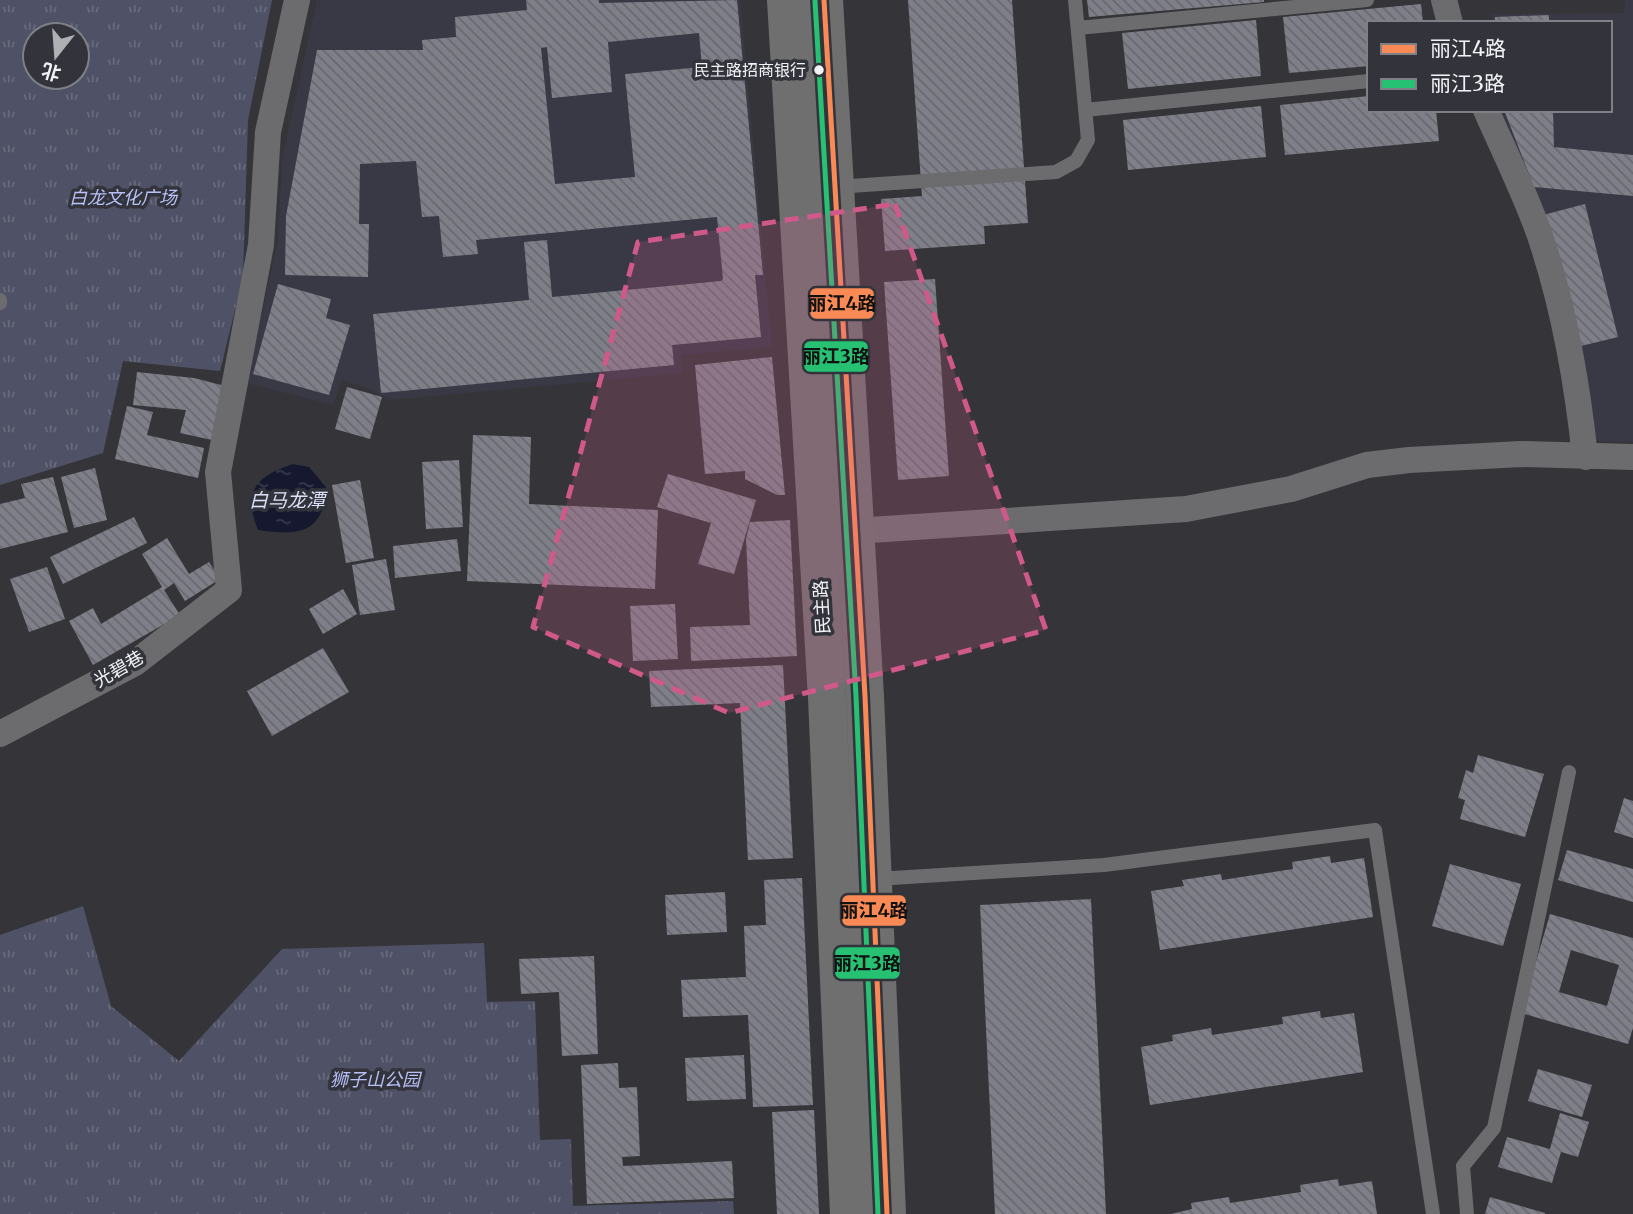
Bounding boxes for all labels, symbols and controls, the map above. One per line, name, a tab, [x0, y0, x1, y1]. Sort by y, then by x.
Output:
north arrow	[21, 21, 91, 91]
legend	[1367, 21, 1612, 112]
text: 丽江4路	[1430, 35, 1506, 62]
text: 北	[38, 58, 64, 87]
place label: 民主路招商银行	[694, 60, 806, 80]
marker: 民主路招商银行	[812, 63, 826, 77]
text: 丽江3路	[1430, 70, 1505, 97]
park label: 白龙文化广场	[69, 186, 179, 209]
line badge: 丽江4路	[809, 287, 875, 320]
text: 丽江4路	[807, 291, 877, 315]
line badge: 丽江3路	[803, 340, 869, 373]
text: 丽江3路	[802, 344, 870, 368]
water label: 白马龙潭	[249, 488, 328, 512]
street label: 民主路	[809, 579, 834, 635]
street label: 光碧巷	[90, 645, 148, 692]
line badge: 丽江4路	[841, 894, 907, 927]
text: 丽江4路	[839, 898, 909, 922]
line badge: 丽江3路	[834, 946, 901, 980]
text: 丽江3路	[833, 951, 901, 975]
park label: 狮子山公园	[330, 1068, 423, 1091]

